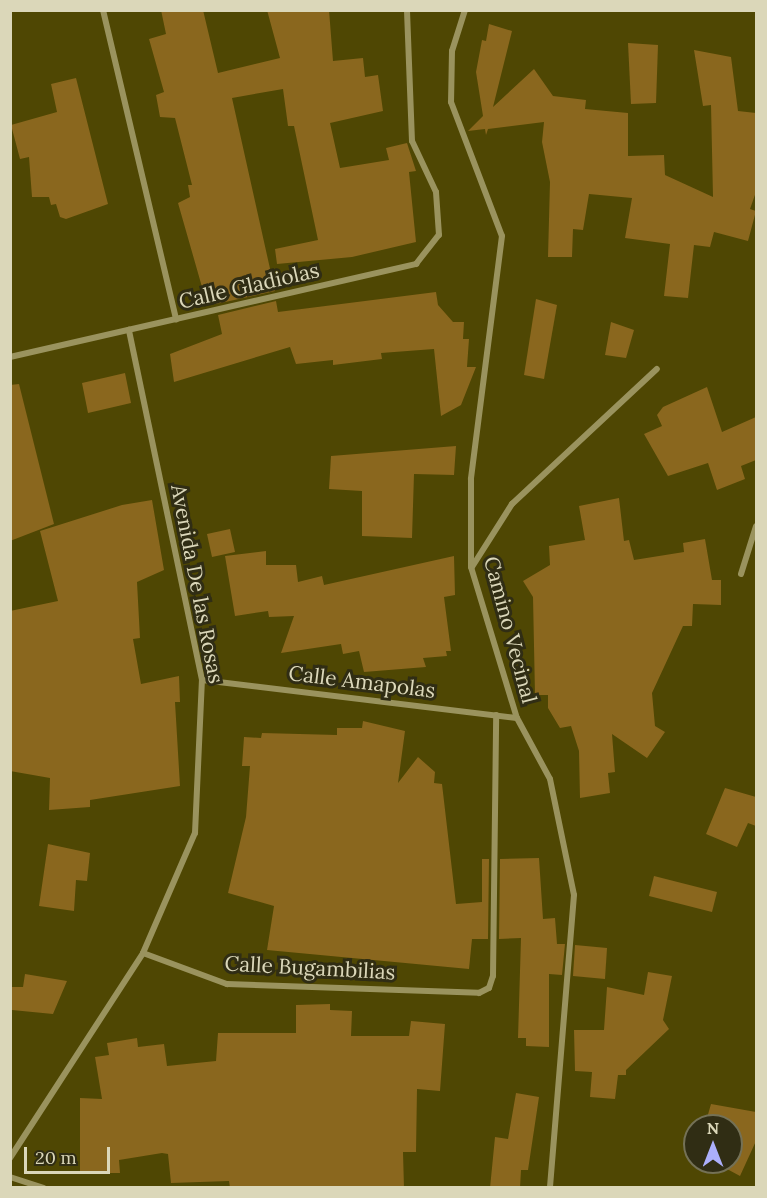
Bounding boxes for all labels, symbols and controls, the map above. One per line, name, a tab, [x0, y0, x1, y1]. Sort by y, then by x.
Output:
street label: Calle Gladiolas	[176, 258, 322, 314]
street label: Avenida De las Rosas	[165, 482, 229, 686]
street label: Camino Vecinal	[478, 554, 542, 706]
street label: Calle Amapolas	[287, 660, 437, 704]
street label: Calle Bugambilias	[224, 951, 396, 985]
north arrow	[683, 1114, 743, 1174]
text: N	[707, 1118, 719, 1138]
scale bar	[27, 1135, 112, 1173]
text: 20 m	[35, 1146, 77, 1169]

